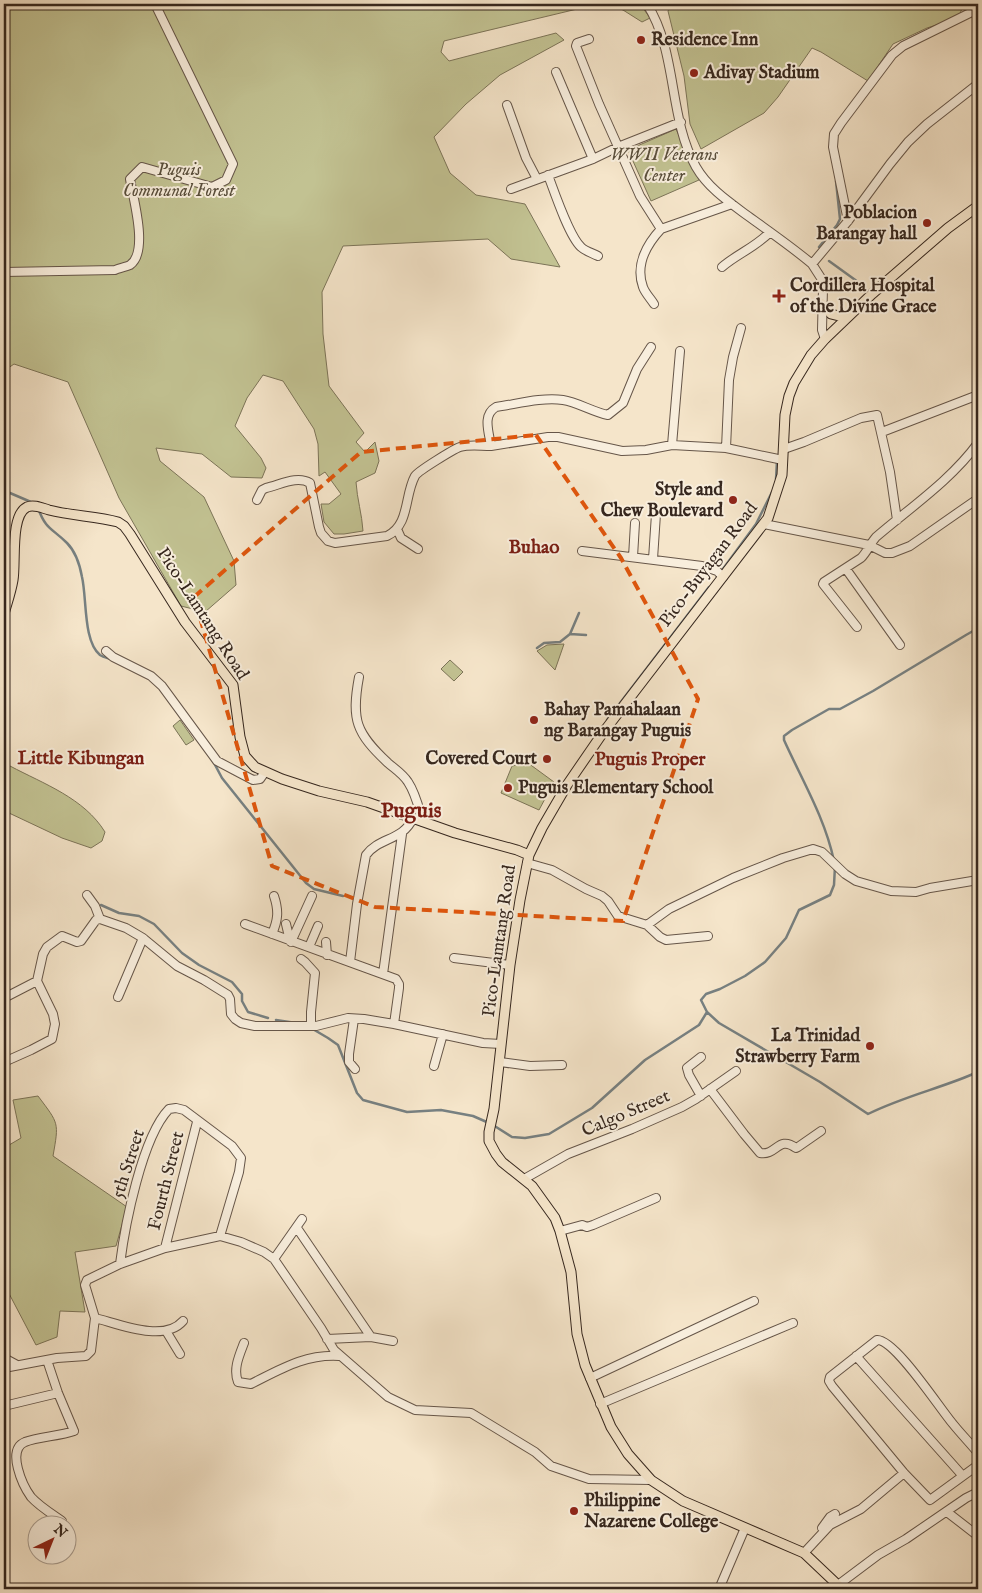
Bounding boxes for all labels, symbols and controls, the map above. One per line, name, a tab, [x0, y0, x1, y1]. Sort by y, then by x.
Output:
place label: Residence Inn	[651, 29, 759, 52]
marker: Residence Inn	[635, 34, 647, 46]
place label: Adivay Stadium	[703, 62, 820, 85]
marker: Adivay Stadium	[688, 67, 700, 79]
park label: WWII Veterans Center	[610, 144, 719, 188]
park label: Puguis Communal Forest	[123, 159, 236, 203]
place label: Poblacion Barangay hall	[816, 202, 918, 246]
marker: Poblacion Barangay hall	[921, 217, 933, 229]
place label: Cordillera Hospital of the Divine Grace	[790, 275, 937, 319]
marker: Cordillera Hospital of the Divine Grace	[772, 289, 786, 303]
place label: Style and Chew Boulevard	[601, 479, 723, 523]
marker: Style and Chew Boulevard	[727, 494, 739, 506]
street label: Pico-Buyagan Road	[655, 498, 764, 632]
district label: Buhao	[509, 536, 560, 560]
street label: Pico-Lamtang Road	[151, 543, 254, 685]
place label: Bahay Pamahalaan ng Barangay Puguis	[544, 699, 692, 743]
marker: Bahay Pamahalaan ng Barangay Puguis	[528, 714, 540, 726]
district label: Little Kibungan	[18, 747, 145, 771]
place label: Covered Court	[425, 748, 538, 771]
district label: Puguis Proper	[594, 748, 707, 772]
marker: Covered Court	[541, 753, 553, 765]
place label: Puguis Elementary School	[518, 777, 714, 800]
marker: Puguis Elementary School	[502, 782, 514, 794]
district label: Puguis	[380, 797, 442, 825]
street label: Pico-Lamtang Road	[478, 863, 522, 1018]
place label: La Trinidad Strawberry Farm	[735, 1025, 860, 1069]
marker: La Trinidad Strawberry Farm	[864, 1040, 876, 1052]
street label: Calgo Street	[578, 1085, 674, 1143]
street label: 5th Street	[107, 1127, 151, 1201]
street label: Fourth Street	[144, 1129, 190, 1233]
place label: Philippine Nazarene College	[583, 1490, 719, 1534]
marker: Philippine Nazarene College	[568, 1505, 580, 1517]
north arrow	[28, 1516, 78, 1566]
text: N	[49, 1520, 71, 1542]

